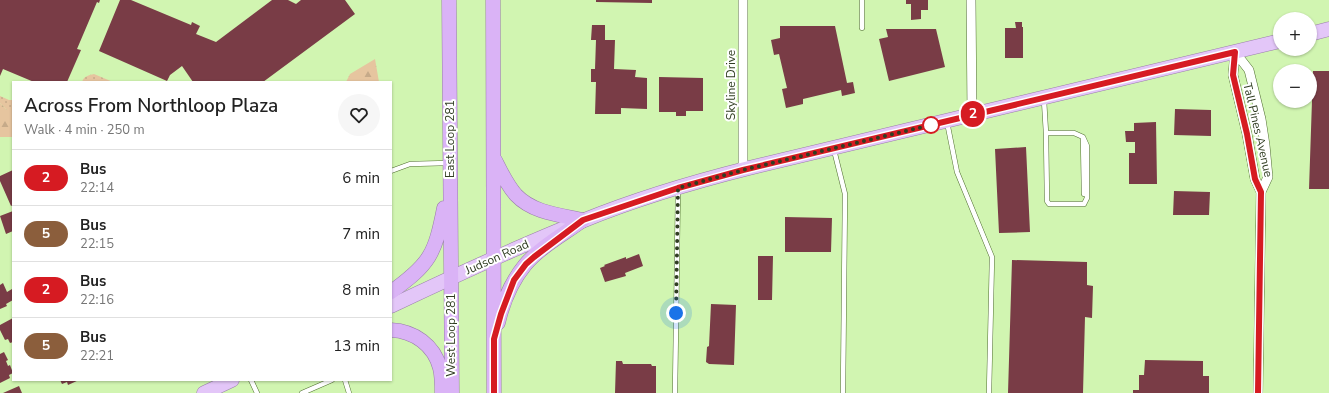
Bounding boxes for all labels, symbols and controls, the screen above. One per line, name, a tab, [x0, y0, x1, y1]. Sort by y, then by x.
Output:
map controls	[1273, 12, 1317, 108]
button: +	[1273, 12, 1317, 56]
street label: Skyline Drive	[723, 50, 739, 120]
button: −	[1273, 64, 1317, 108]
street label: Tall Pines Avenue	[1239, 81, 1277, 179]
text: Across From Northloop Plaza	[24, 93, 278, 119]
button: heart	[338, 94, 380, 136]
street label: East Loop 281	[442, 100, 458, 178]
line badge: 2	[960, 101, 986, 127]
text: 2	[969, 104, 977, 123]
unlabelled marker	[922, 116, 940, 134]
text: Walk · 4 min · 250 m	[24, 121, 145, 139]
text: Bus	[80, 159, 106, 179]
text: 2	[42, 168, 50, 187]
text: 6 min	[342, 168, 380, 188]
text: 22:14	[80, 179, 114, 197]
text: Bus	[80, 215, 106, 235]
text: 5	[42, 224, 50, 243]
text: 7 min	[342, 224, 380, 244]
text: 22:15	[80, 235, 114, 253]
street label: Judson Road	[462, 236, 531, 279]
text: Bus	[80, 271, 106, 291]
text: 2	[42, 280, 50, 299]
text: 8 min	[342, 280, 380, 300]
text: 22:16	[80, 291, 114, 309]
street label: West Loop 281	[443, 293, 459, 377]
your location	[666, 303, 686, 323]
text: Bus	[80, 327, 106, 347]
text: 5	[42, 336, 50, 355]
text: 13 min	[333, 336, 380, 356]
text: 22:21	[80, 347, 114, 365]

